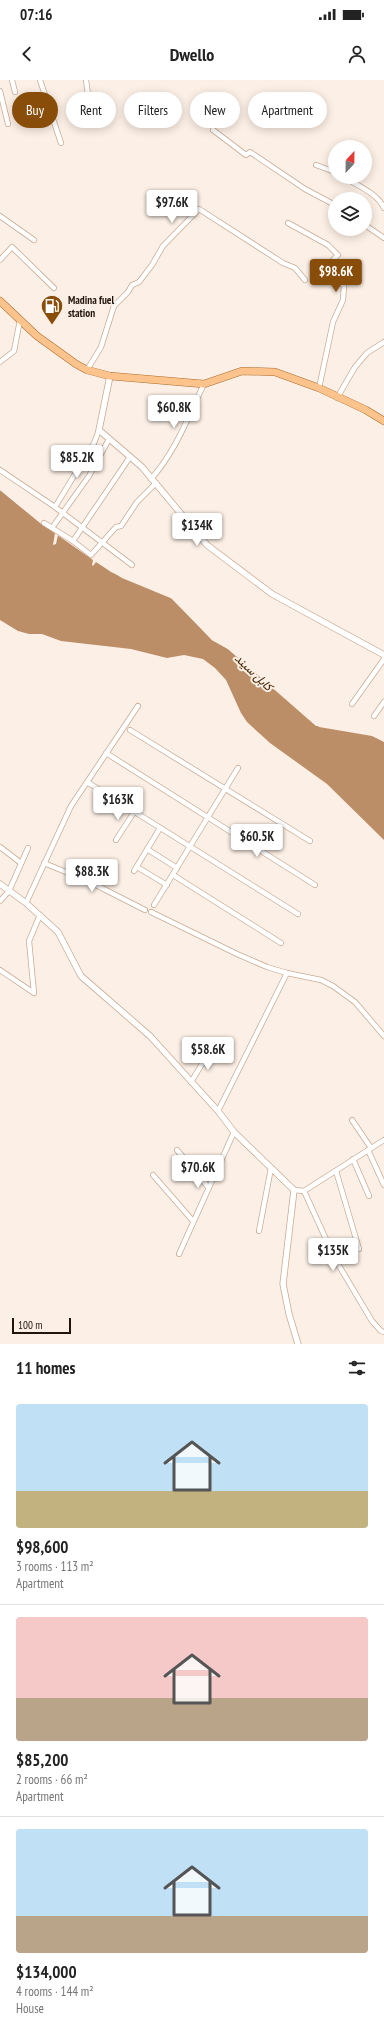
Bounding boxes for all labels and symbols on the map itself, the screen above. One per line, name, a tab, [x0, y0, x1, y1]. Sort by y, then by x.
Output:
north arrow	[328, 140, 372, 184]
pin: $97.6K	[139, 190, 205, 224]
pin: $98.6K	[303, 259, 369, 293]
fuel station icon: Madina fuel station	[39, 293, 65, 326]
place label: Madina fuel station	[68, 293, 115, 320]
pin: $60.8K	[141, 395, 207, 429]
pin: $85.2K	[44, 445, 110, 479]
pin: $134K	[169, 513, 225, 547]
water label: کابل سيند	[232, 650, 278, 696]
pin: $163K	[90, 787, 146, 821]
pin: $60.5K	[224, 824, 290, 858]
pin: $88.3K	[59, 859, 125, 893]
pin: $58.6K	[175, 1037, 241, 1071]
pin: $70.6K	[165, 1155, 231, 1189]
pin: $135K	[305, 1238, 361, 1272]
scale bar	[12, 1316, 71, 1335]

